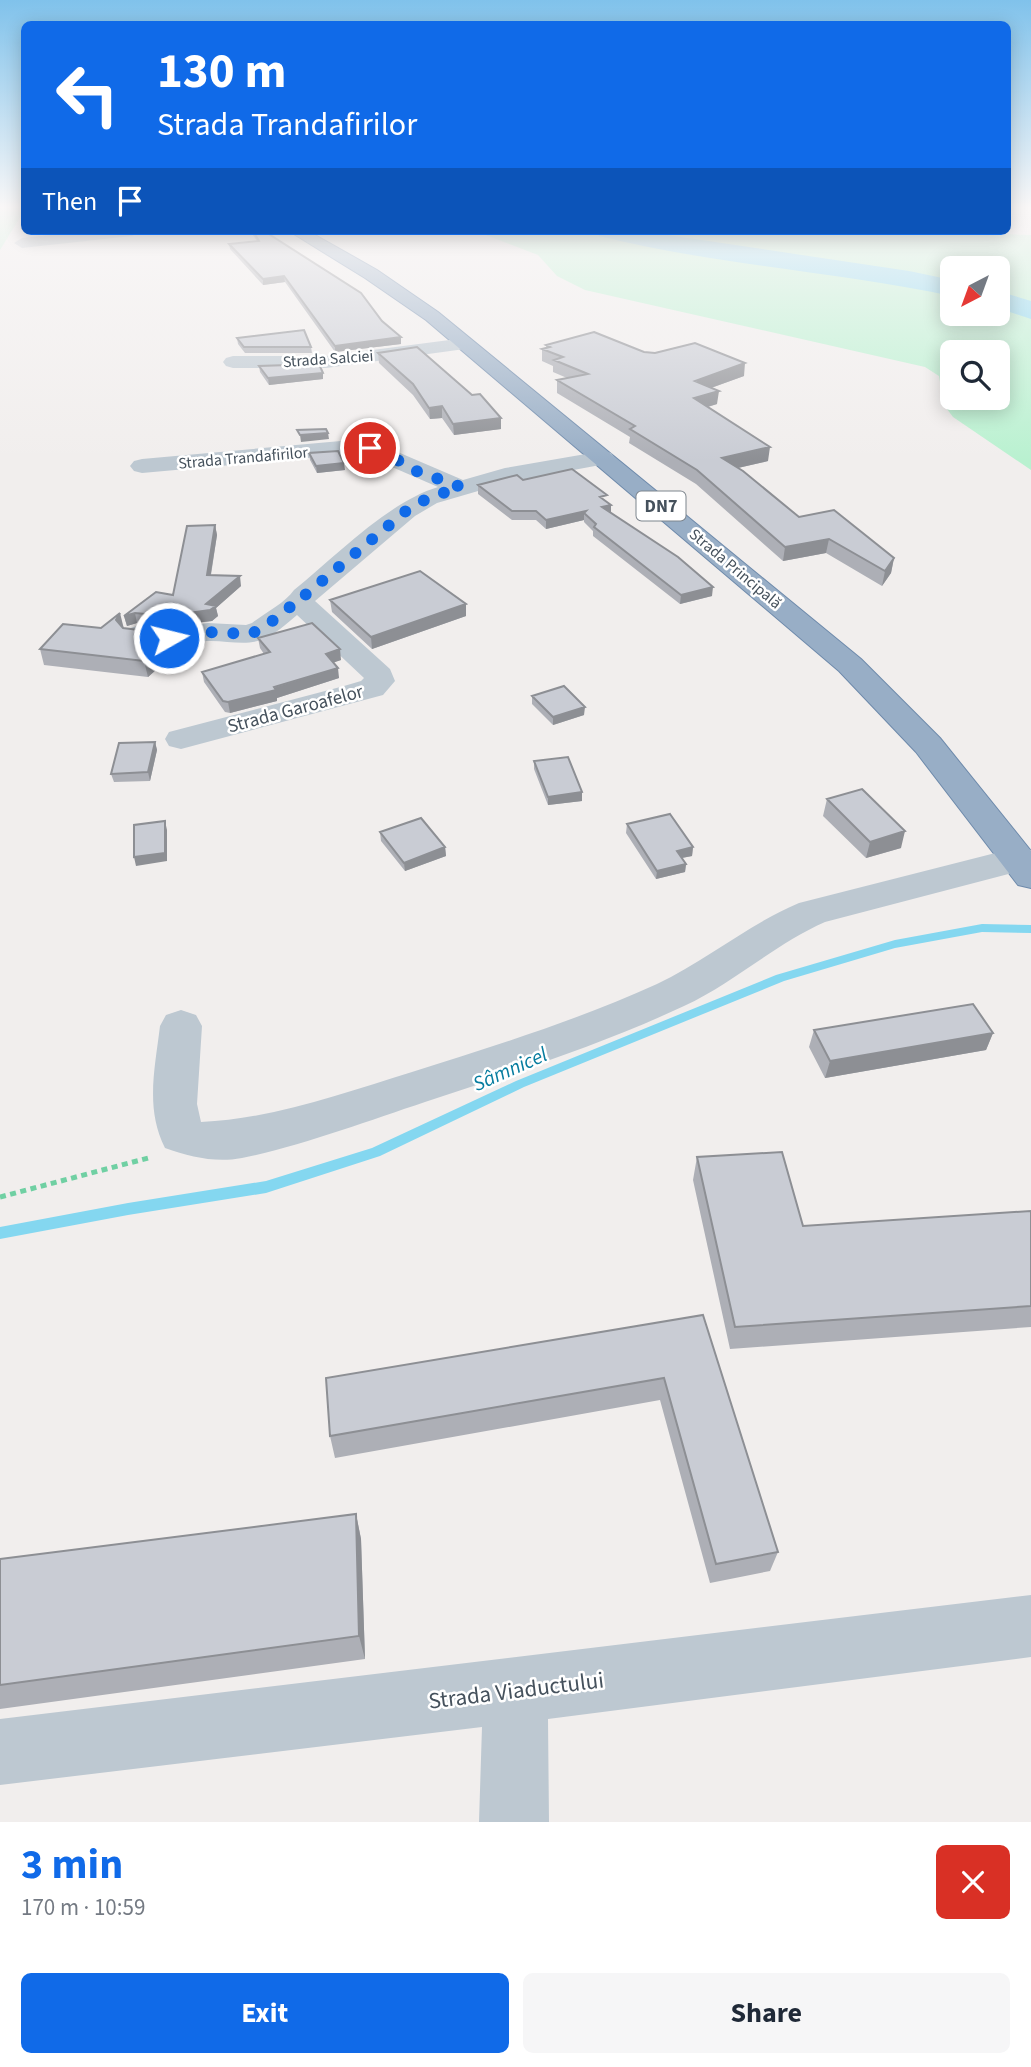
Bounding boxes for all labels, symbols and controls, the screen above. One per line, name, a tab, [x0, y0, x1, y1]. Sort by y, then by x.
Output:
text: 130 m	[157, 37, 286, 107]
icon: left	[42, 49, 133, 140]
text: Strada Trandafirilor	[157, 102, 417, 148]
icon: arrive	[111, 182, 149, 220]
text: Then	[42, 183, 97, 220]
north arrow	[940, 256, 1010, 326]
map controls	[940, 256, 1010, 410]
button: search	[940, 340, 1010, 410]
street label: Strada Salciei	[282, 345, 374, 373]
pin	[340, 418, 400, 478]
icon: arrive	[351, 429, 389, 467]
street label: Strada Trandafirilor	[177, 441, 309, 475]
road number: DN7	[636, 492, 686, 520]
street label: Strada Principală	[684, 524, 786, 614]
position arrow	[132, 601, 206, 675]
street label: Strada Garoafelor	[224, 678, 367, 741]
water label: Sâmnicel	[468, 1039, 553, 1099]
street label: Strada Viaductului	[426, 1663, 606, 1718]
text: 3 min	[21, 1835, 123, 1895]
button: close	[936, 1845, 1010, 1919]
text: 170 m · 10:59	[21, 1891, 145, 1924]
button: Exit	[21, 1973, 509, 2053]
button: Share	[523, 1973, 1010, 2053]

